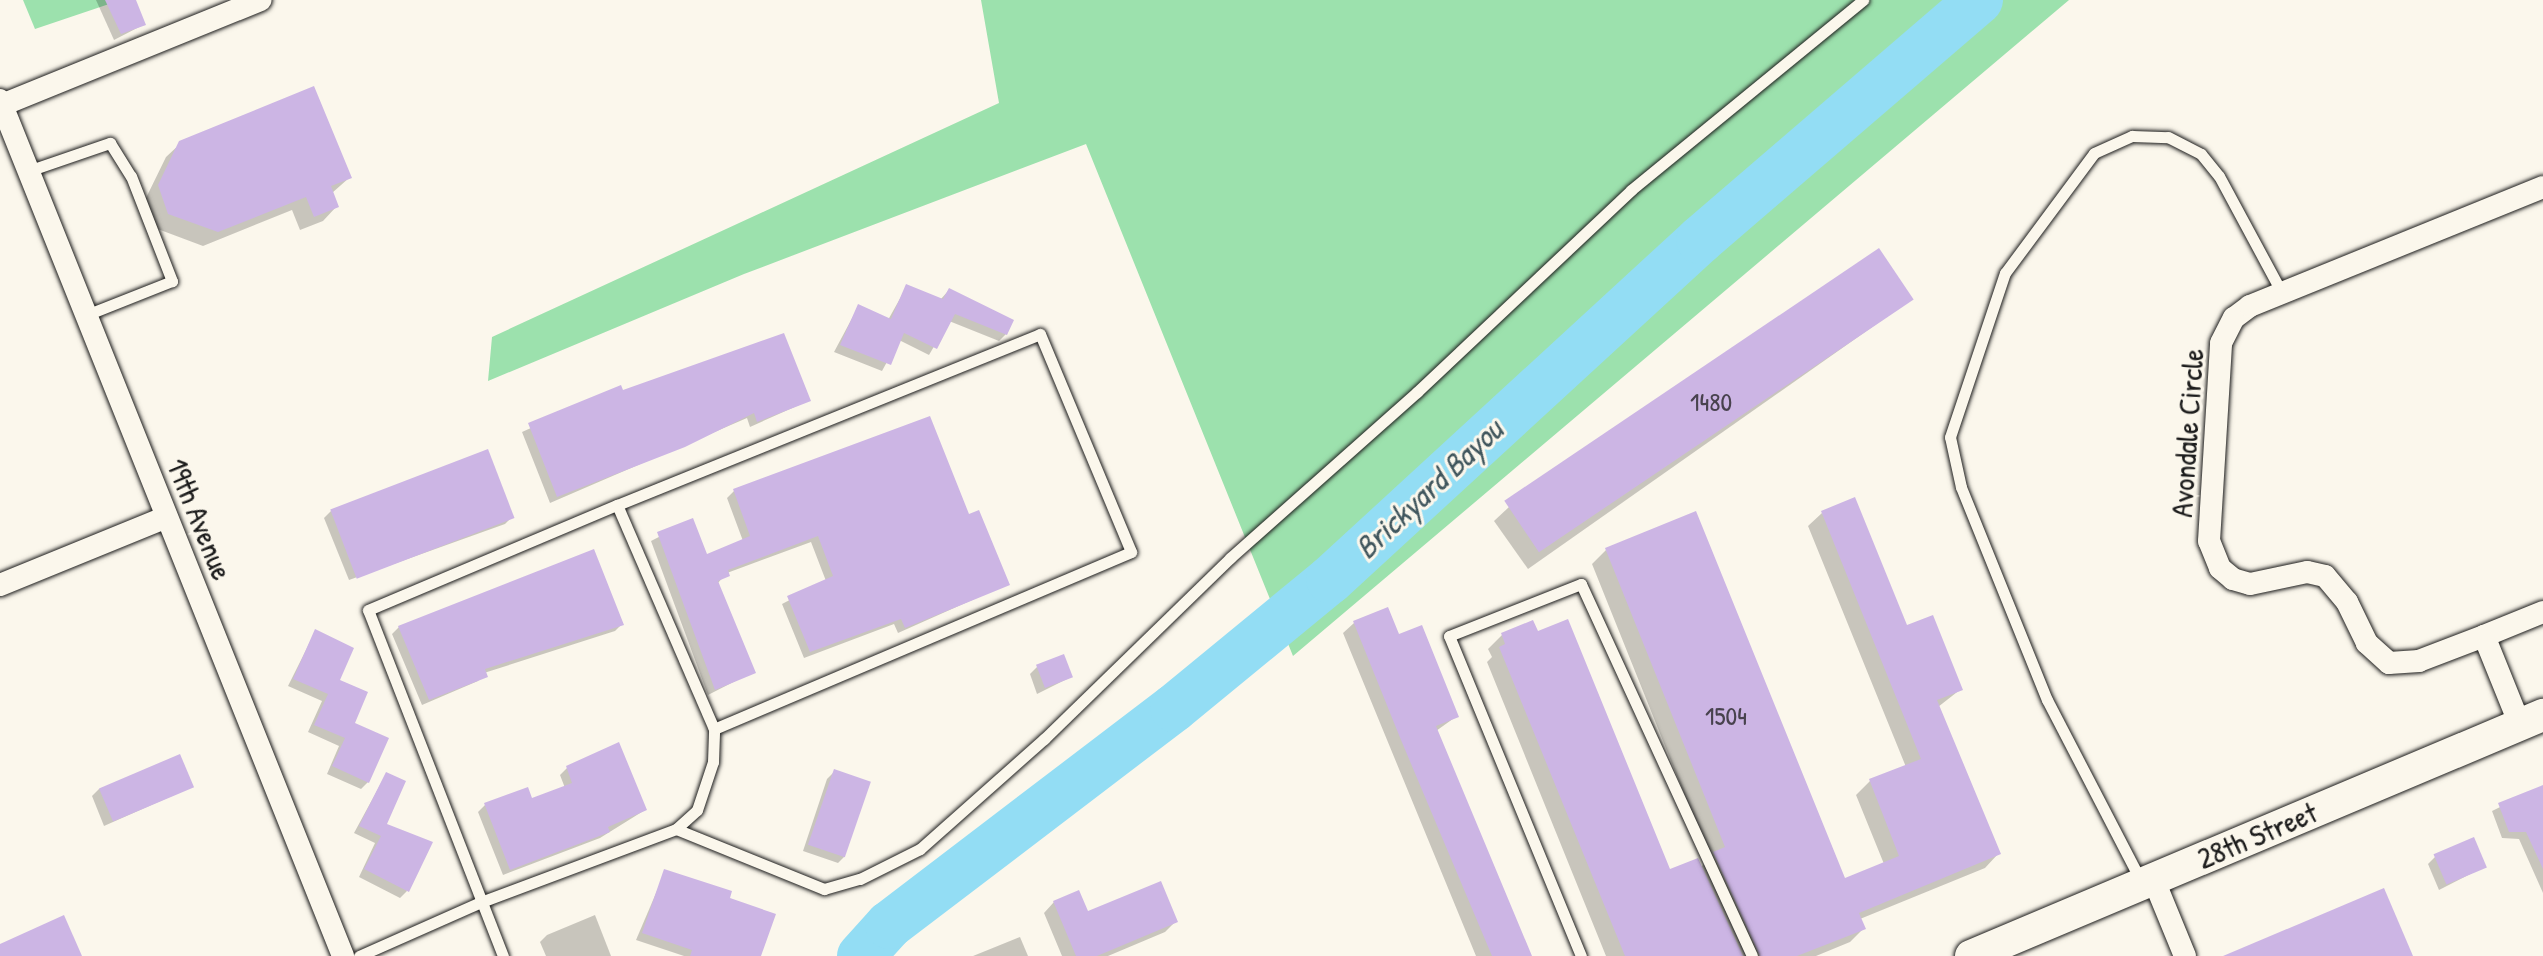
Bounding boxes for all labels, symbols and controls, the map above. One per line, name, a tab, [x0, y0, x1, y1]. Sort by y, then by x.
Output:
street label: Avondale Circle	[2163, 348, 2211, 518]
house number: 1480	[1690, 386, 1732, 418]
water label: Brickyard Bayou	[1347, 411, 1511, 567]
street label: 19th Avenue	[159, 453, 241, 585]
house number: 1504	[1705, 700, 1747, 732]
street label: 28th Street	[2192, 794, 2322, 876]

